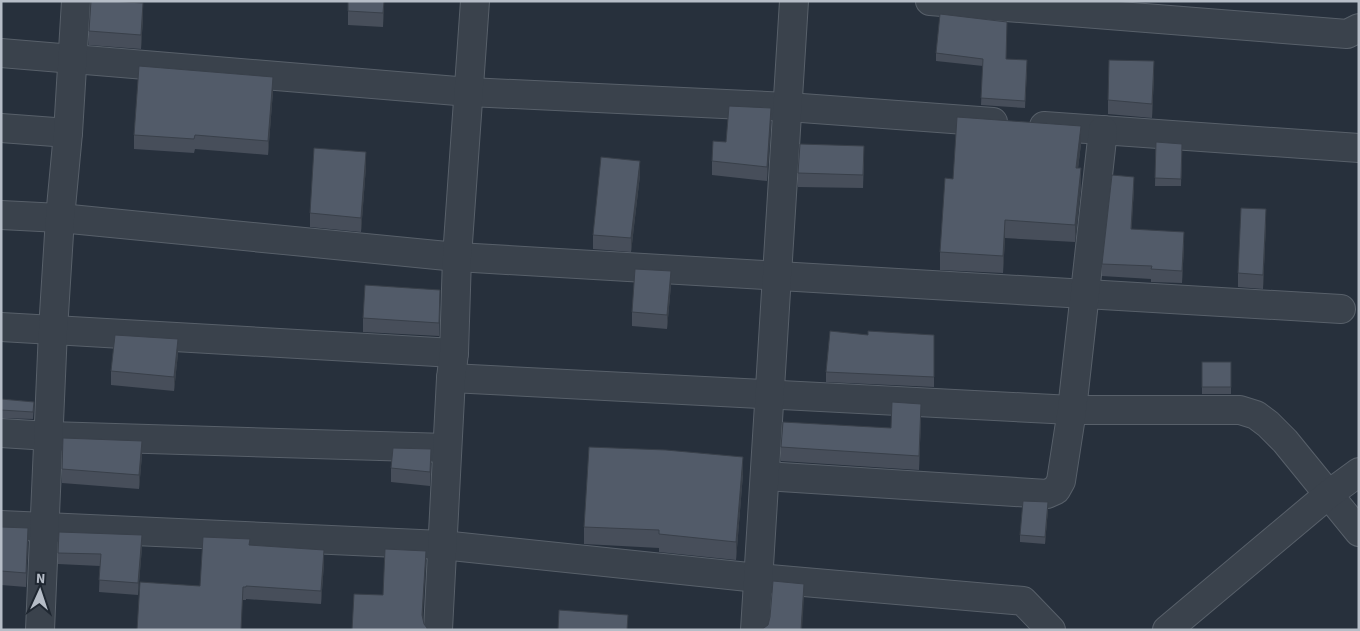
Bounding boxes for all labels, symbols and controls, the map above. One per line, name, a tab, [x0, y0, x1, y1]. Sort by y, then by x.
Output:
north arrow	[15, 566, 65, 616]
text: N	[35, 569, 46, 589]

